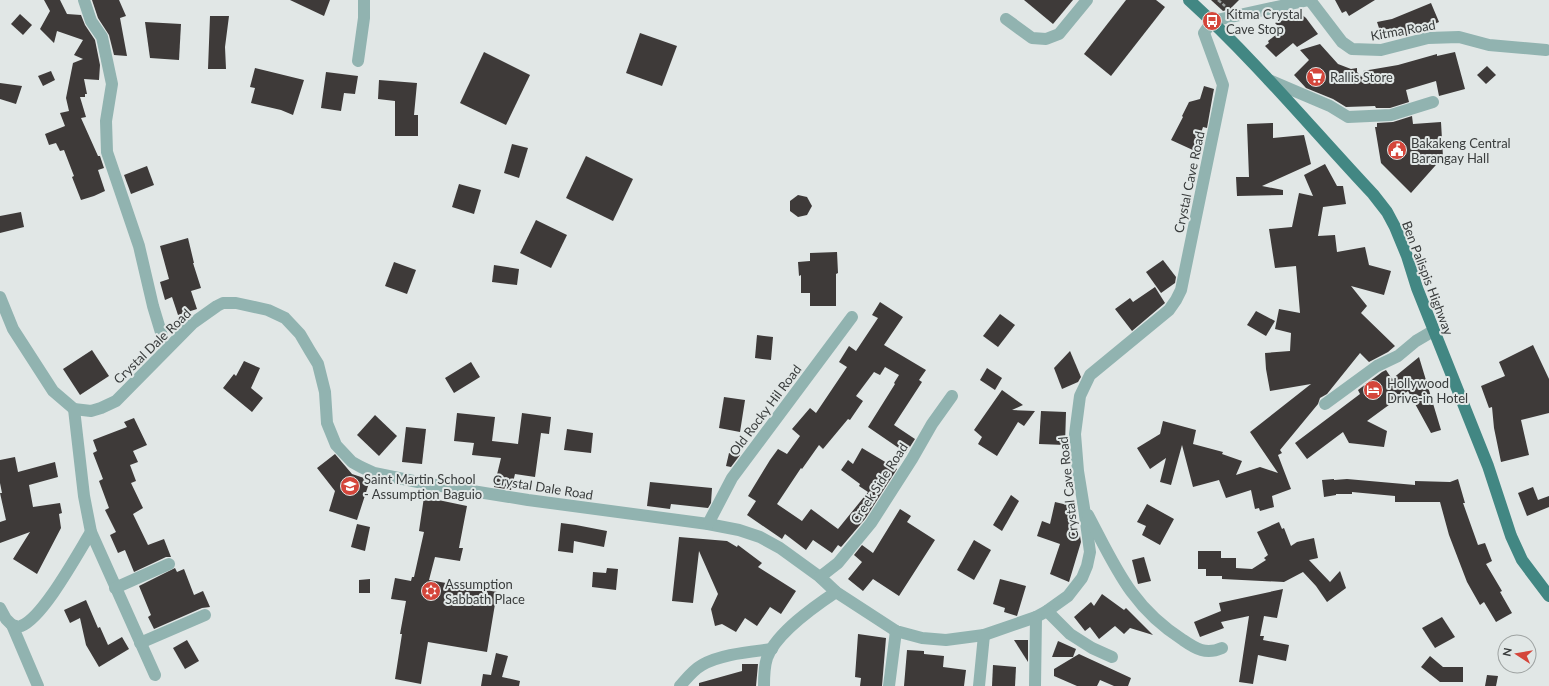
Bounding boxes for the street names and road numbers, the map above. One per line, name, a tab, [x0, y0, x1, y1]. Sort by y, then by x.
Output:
street label: Kitma Road	[1369, 16, 1437, 44]
street label: Crystal Cave Road	[1170, 130, 1208, 234]
street label: Ben Palispis Highway	[1399, 219, 1457, 338]
street label: Crystal Dale Road	[110, 305, 194, 387]
street label: Old Rocky Hil Road	[726, 361, 804, 459]
street label: Crystal Cave Road	[1055, 436, 1081, 540]
street label: Creek Side Road	[847, 440, 911, 526]
street label: Crystal Dale Road	[492, 471, 594, 503]

